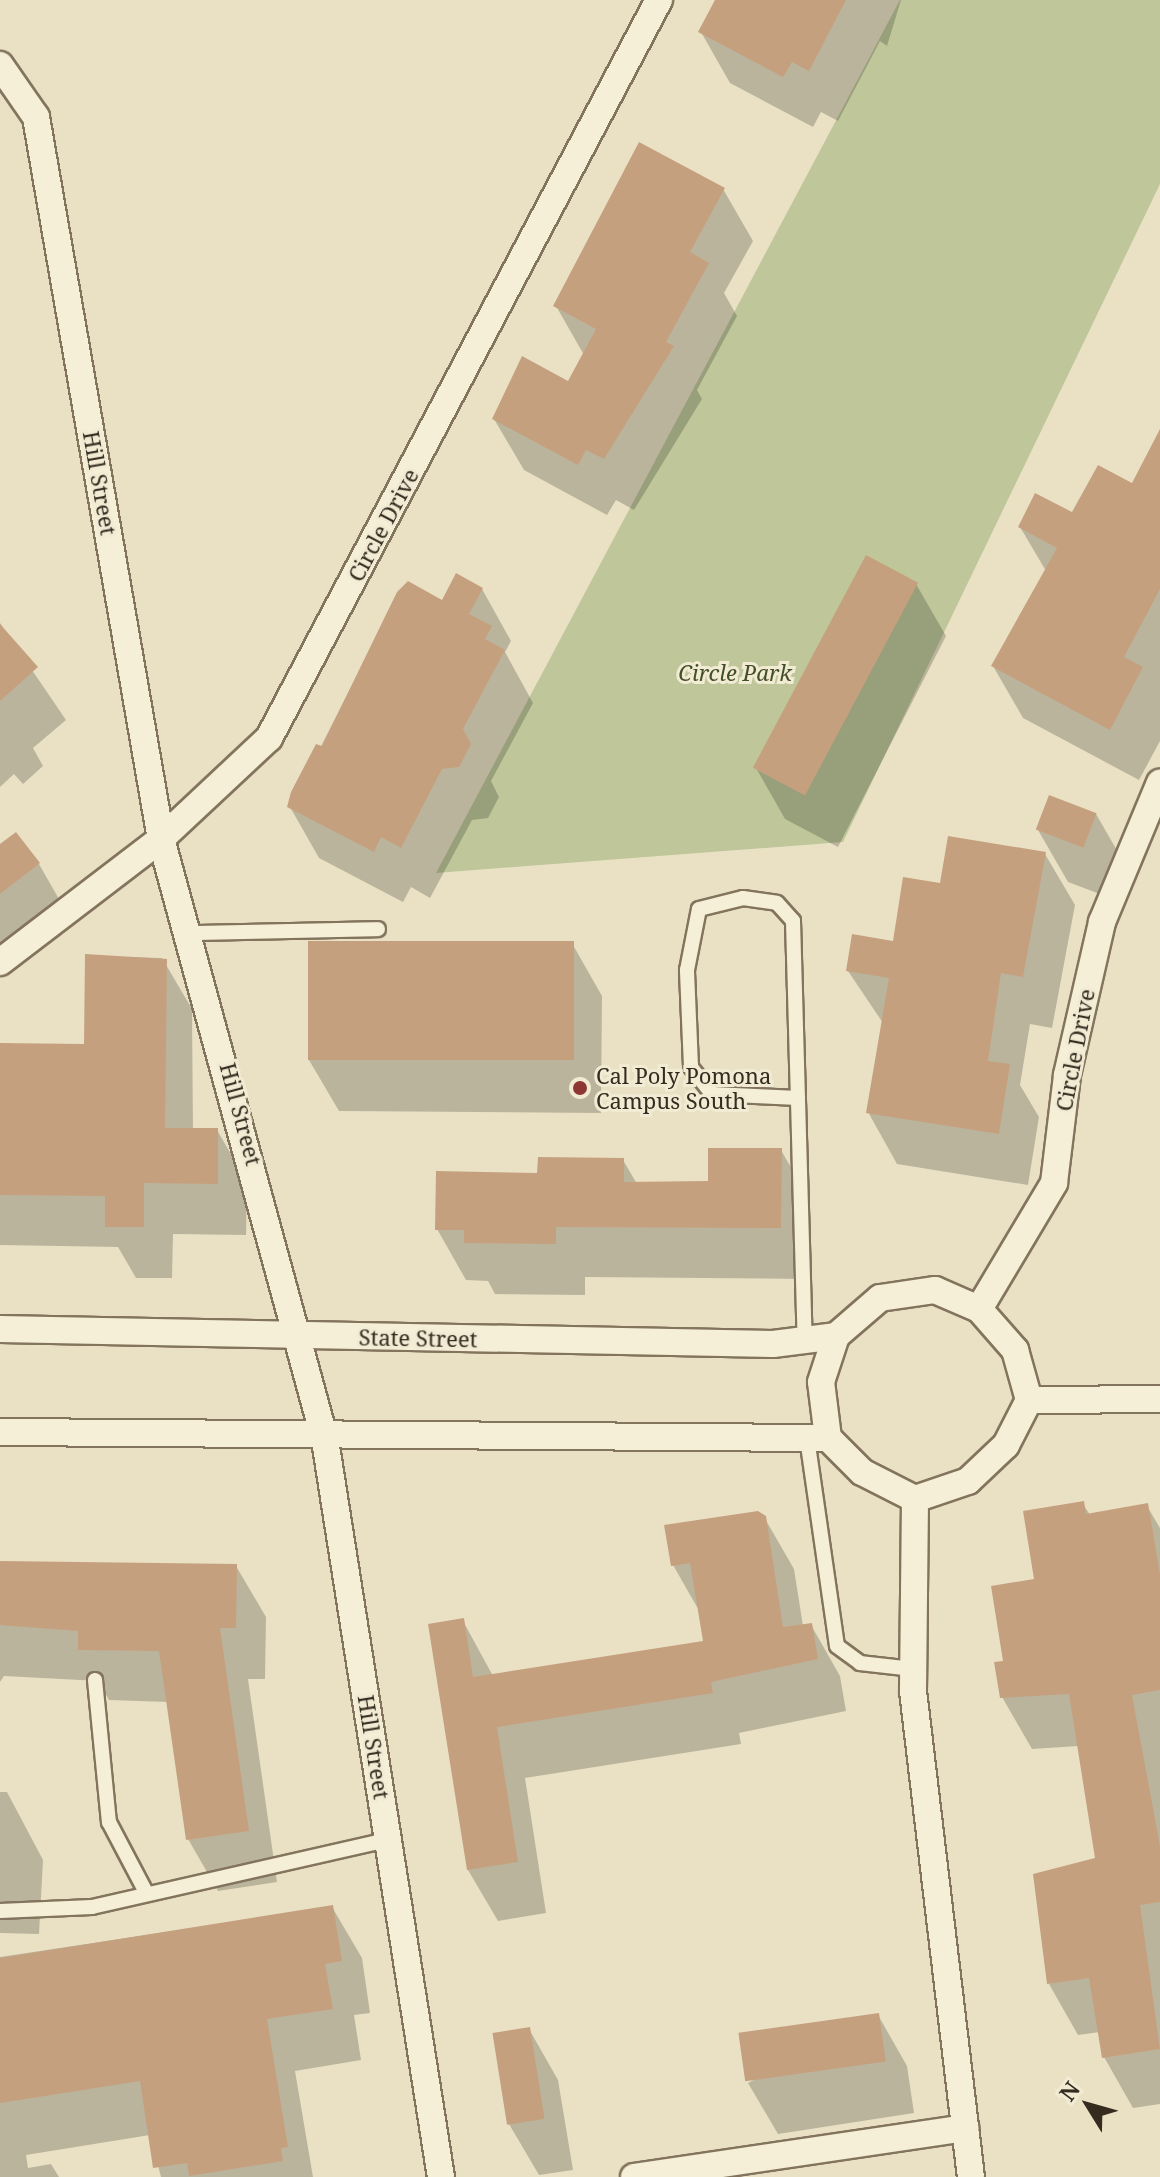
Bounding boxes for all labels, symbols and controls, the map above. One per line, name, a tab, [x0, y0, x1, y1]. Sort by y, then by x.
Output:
street label: Hill Street	[78, 429, 122, 537]
street label: Circle Drive	[342, 464, 424, 586]
park label: Circle Park	[678, 660, 792, 686]
street label: Circle Drive	[1050, 987, 1100, 1113]
street label: Hill Street	[215, 1060, 267, 1168]
place label: Cal Poly Pomona Campus South	[596, 1062, 771, 1114]
marker: Cal Poly Pomona Campus South	[571, 1079, 589, 1097]
street label: State Street	[358, 1324, 478, 1352]
street label: Hill Street	[353, 1693, 395, 1801]
north arrow	[1048, 2065, 1128, 2145]
text: N	[1052, 2075, 1086, 2107]

